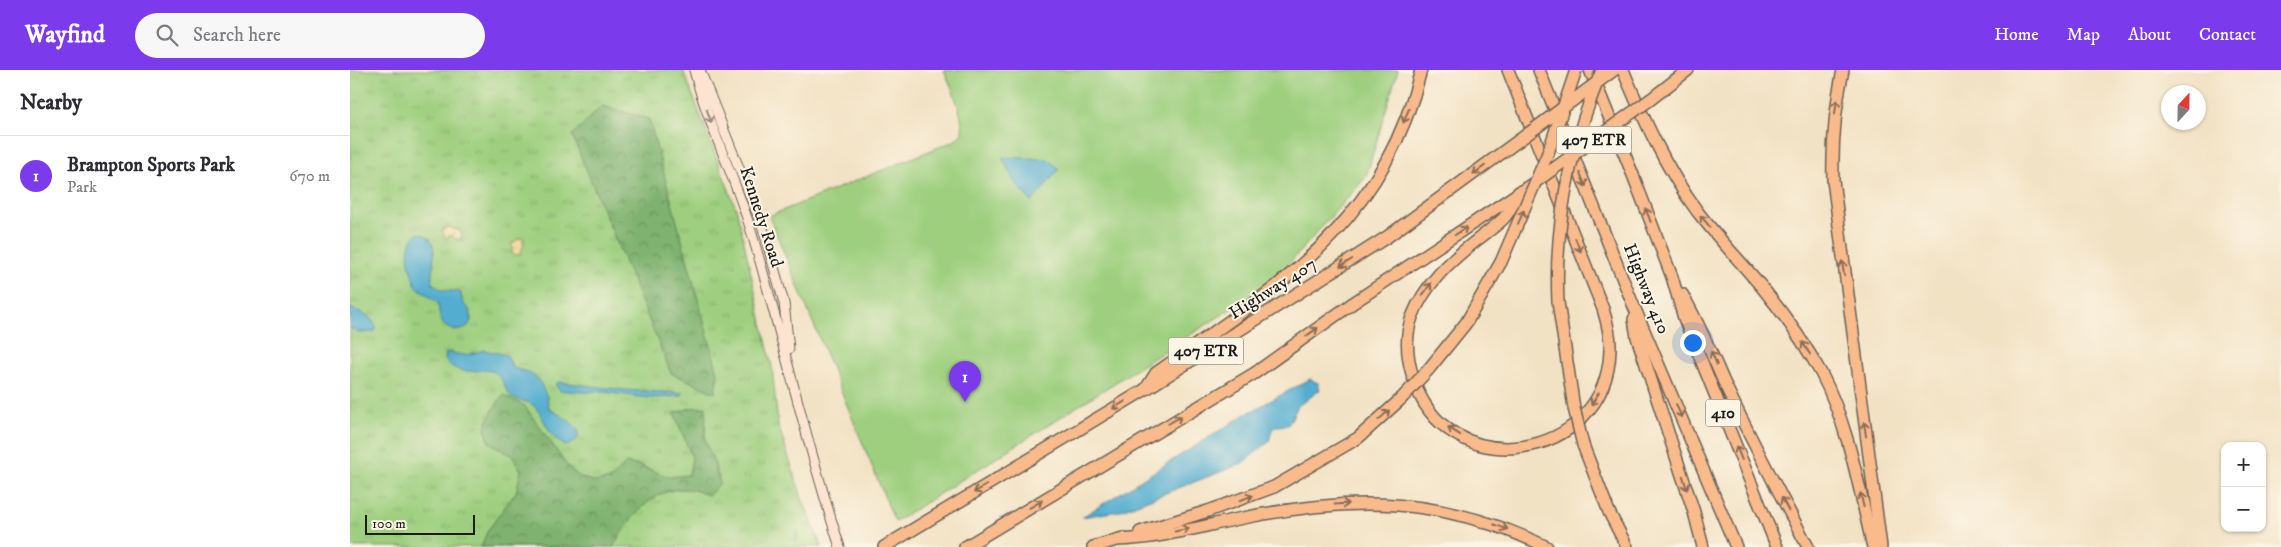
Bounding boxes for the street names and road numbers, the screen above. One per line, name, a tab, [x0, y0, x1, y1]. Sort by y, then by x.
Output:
road number: 407 ETR	[1556, 126, 1632, 154]
street label: Kennedy Road	[734, 164, 788, 270]
street label: Highway 410	[1618, 240, 1674, 338]
street label: Highway 407	[1225, 253, 1321, 325]
road number: 407 ETR	[1168, 338, 1244, 364]
road number: 410	[1706, 399, 1740, 426]

